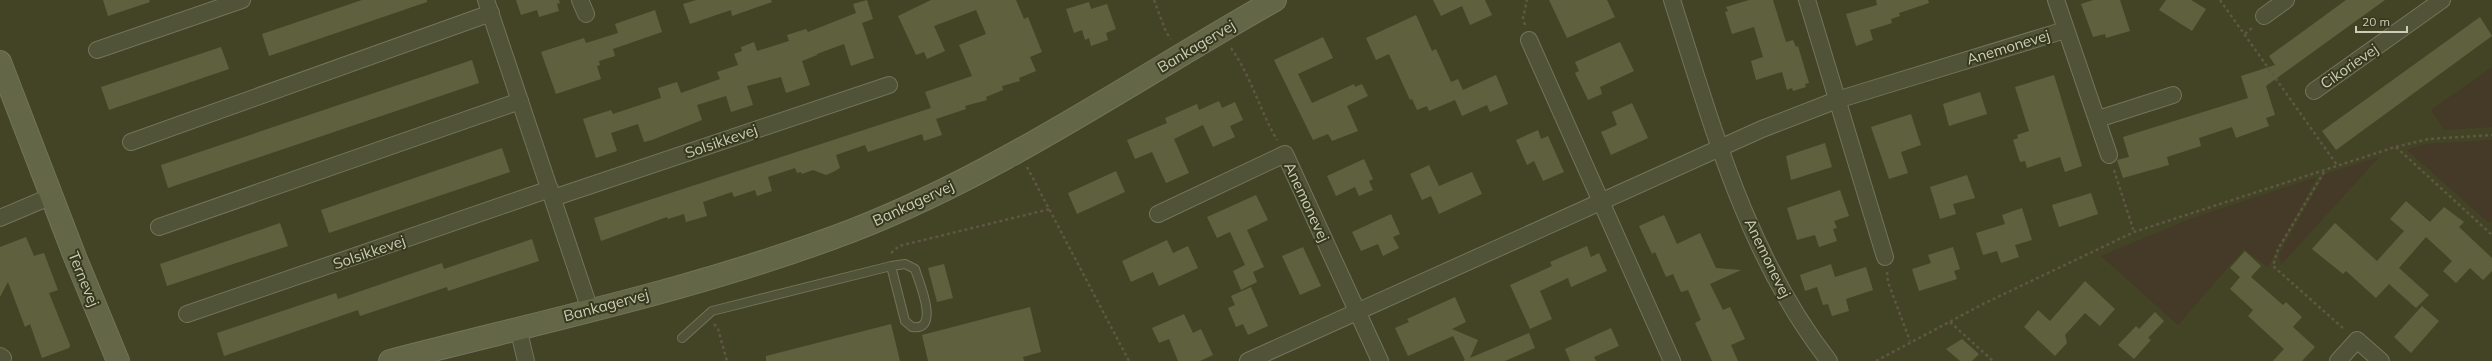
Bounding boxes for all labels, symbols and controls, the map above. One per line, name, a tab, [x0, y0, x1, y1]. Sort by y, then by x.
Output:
scale bar	[2356, 8, 2407, 34]
text: 20 m	[2362, 14, 2390, 29]
street label: Bankagervej	[1154, 15, 1238, 77]
street label: Anemonevej	[1964, 25, 2052, 69]
street label: Cikorievej	[2316, 39, 2382, 93]
street label: Solsikkevej	[682, 120, 760, 162]
street label: Anemonevej	[1280, 159, 1334, 245]
street label: Bankagervej	[869, 176, 957, 230]
street label: Anemonevej	[1741, 215, 1795, 301]
street label: Solsikkevej	[330, 231, 408, 273]
street label: Ternevej	[64, 249, 104, 309]
street label: Bankagervej	[561, 285, 651, 325]

